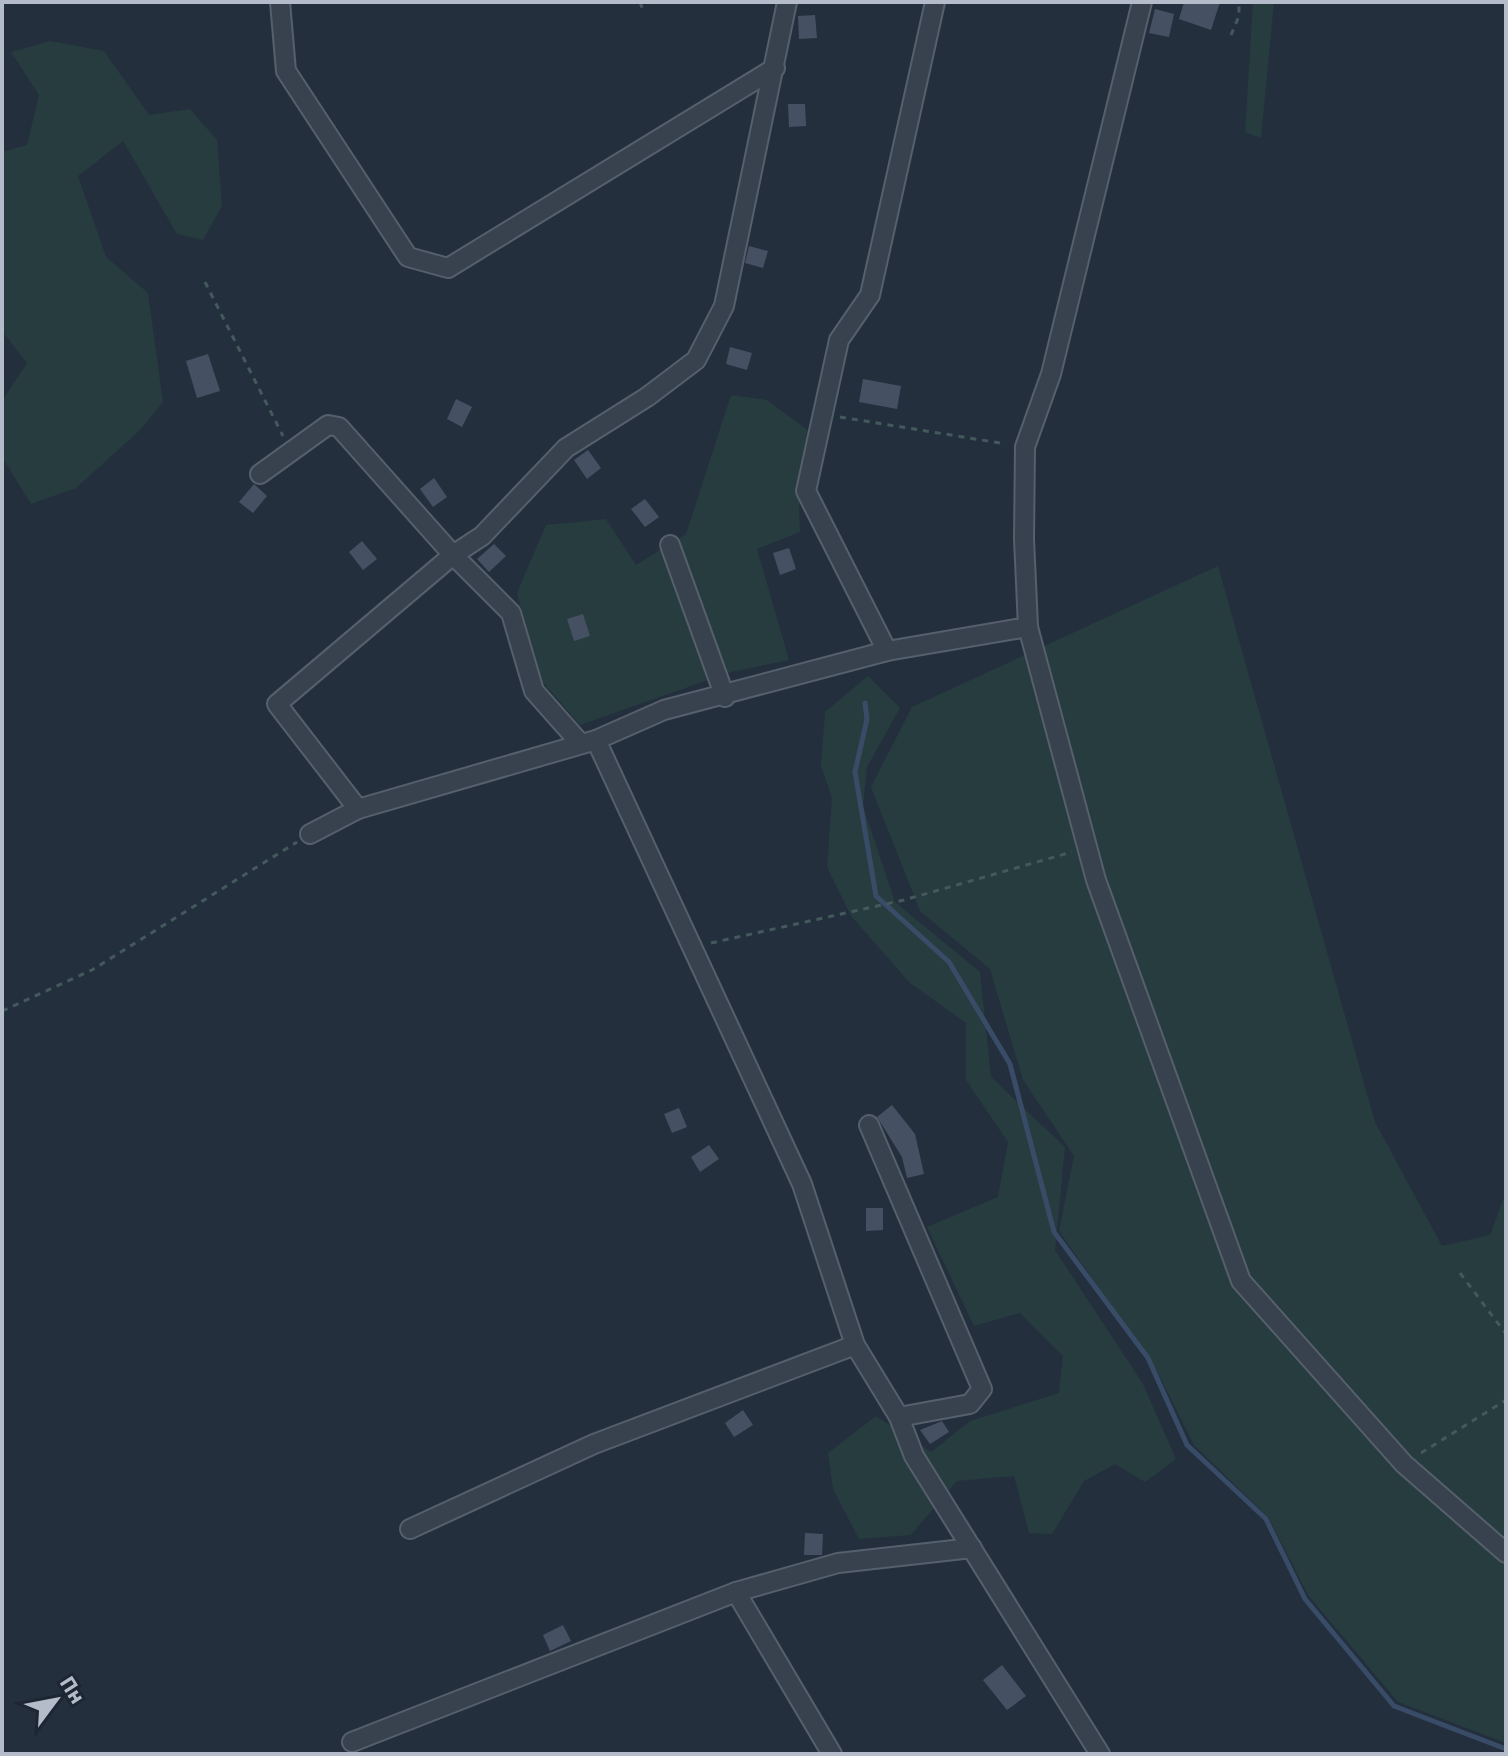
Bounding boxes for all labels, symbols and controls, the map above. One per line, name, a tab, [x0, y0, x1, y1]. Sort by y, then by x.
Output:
north arrow	[16, 1660, 96, 1740]
text: Пн	[51, 1670, 93, 1710]

